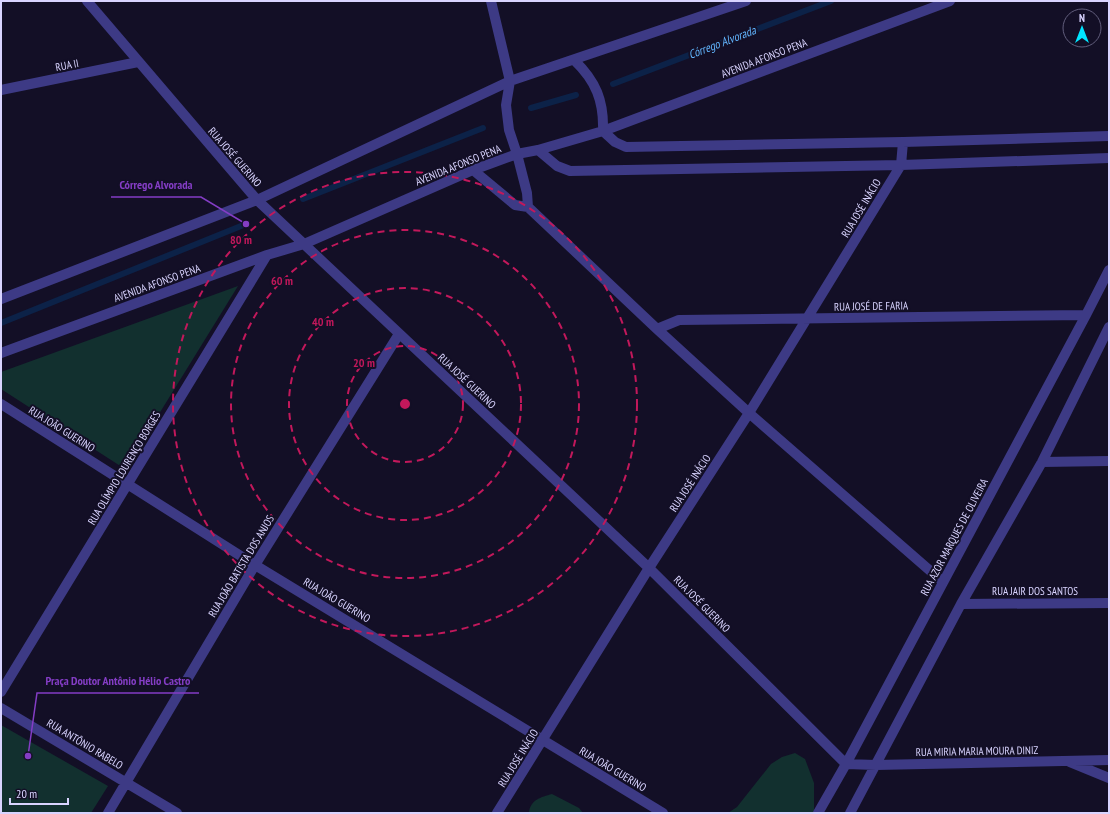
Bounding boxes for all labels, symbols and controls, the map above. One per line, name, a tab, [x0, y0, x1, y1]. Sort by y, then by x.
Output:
north arrow	[1062, 8, 1102, 48]
text: N	[1079, 11, 1085, 25]
water label: Córrego Alvorada	[686, 22, 759, 62]
street label: AVENIDA AFONSO PENA	[719, 35, 810, 81]
street label: RUA II	[54, 56, 80, 74]
street label: RUA JOSÉ GUERINO	[205, 124, 265, 190]
street label: AVENIDA AFONSO PENA	[413, 141, 504, 189]
callout: Córrego Alvorada	[111, 173, 201, 197]
street label: RUA JOSÉ INÁCIO	[838, 176, 884, 240]
text: Córrego Alvorada	[119, 177, 193, 192]
text: 80 m	[230, 232, 252, 247]
street label: AVENIDA AFONSO PENA	[112, 261, 203, 305]
text: 60 m	[271, 273, 293, 288]
street label: RUA JOSÉ DE FARIA	[834, 298, 909, 314]
text: 40 m	[312, 314, 334, 329]
street label: RUA JOSÉ GUERINO	[435, 351, 499, 411]
text: 20 m	[353, 355, 375, 370]
centre of rings	[398, 397, 412, 411]
street label: RUA JOÃO GUERINO	[26, 403, 98, 455]
street label: RUA OLÍMPIO LOURENÇO BORGES	[85, 408, 164, 527]
street label: RUA JOSÉ INÁCIO	[666, 452, 714, 514]
street label: RUA AZOR MARQUES DE OLIVEIRA	[917, 475, 991, 598]
street label: RUA JOÃO BATISTA DOS ANJOS	[205, 512, 277, 620]
street label: RUA JOSÉ GUERINO	[671, 573, 733, 635]
street label: RUA JOÃO GUERINO	[301, 575, 373, 625]
street label: RUA JAIR DOS SANTOS	[992, 584, 1078, 598]
callout: Praça Doutor Antônio Hélio Castro	[37, 669, 199, 693]
text: Praça Doutor Antônio Hélio Castro	[46, 673, 191, 688]
street label: RUA ANTÔNIO RABELO	[44, 716, 126, 772]
street label: RUA JOSÉ INÁCIO	[495, 726, 541, 790]
street label: RUA MIRIA MARIA MOURA DINIZ	[916, 743, 1039, 759]
street label: RUA JOÃO GUERINO	[577, 744, 649, 794]
scale bar	[10, 780, 68, 806]
text: 20 m	[16, 786, 37, 801]

